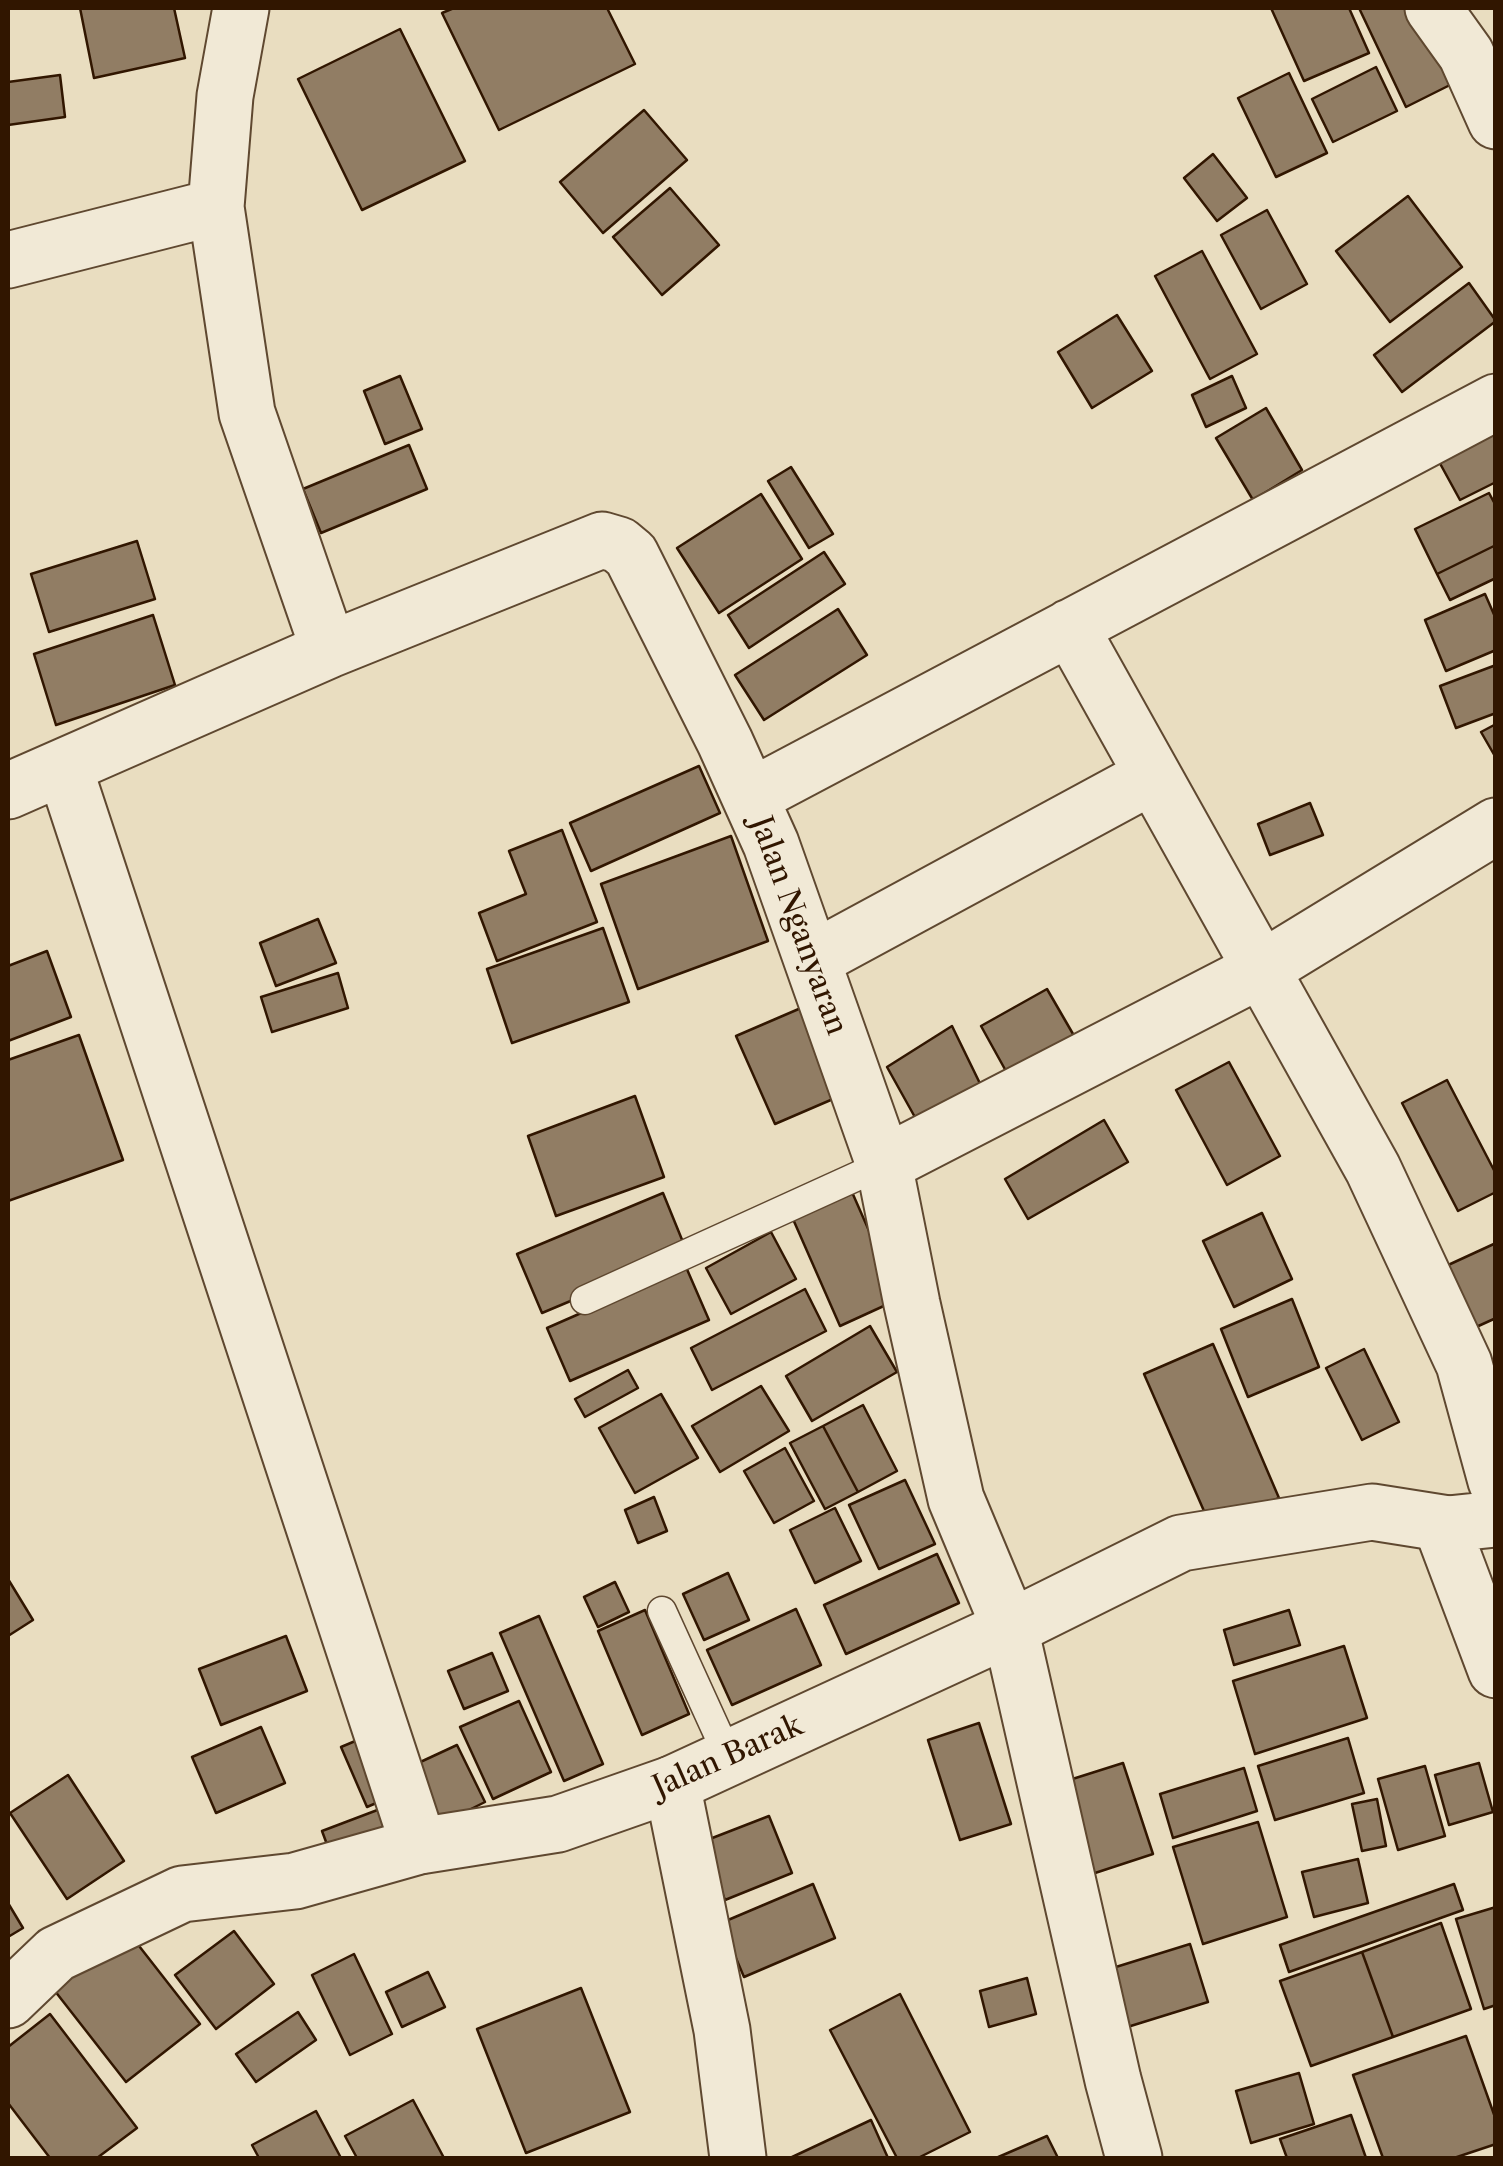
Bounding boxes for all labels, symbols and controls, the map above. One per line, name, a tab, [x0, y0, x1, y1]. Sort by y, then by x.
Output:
street label: Jalan Nganyaran	[742, 812, 854, 1040]
street label: Jalan Barak	[648, 1708, 808, 1806]

